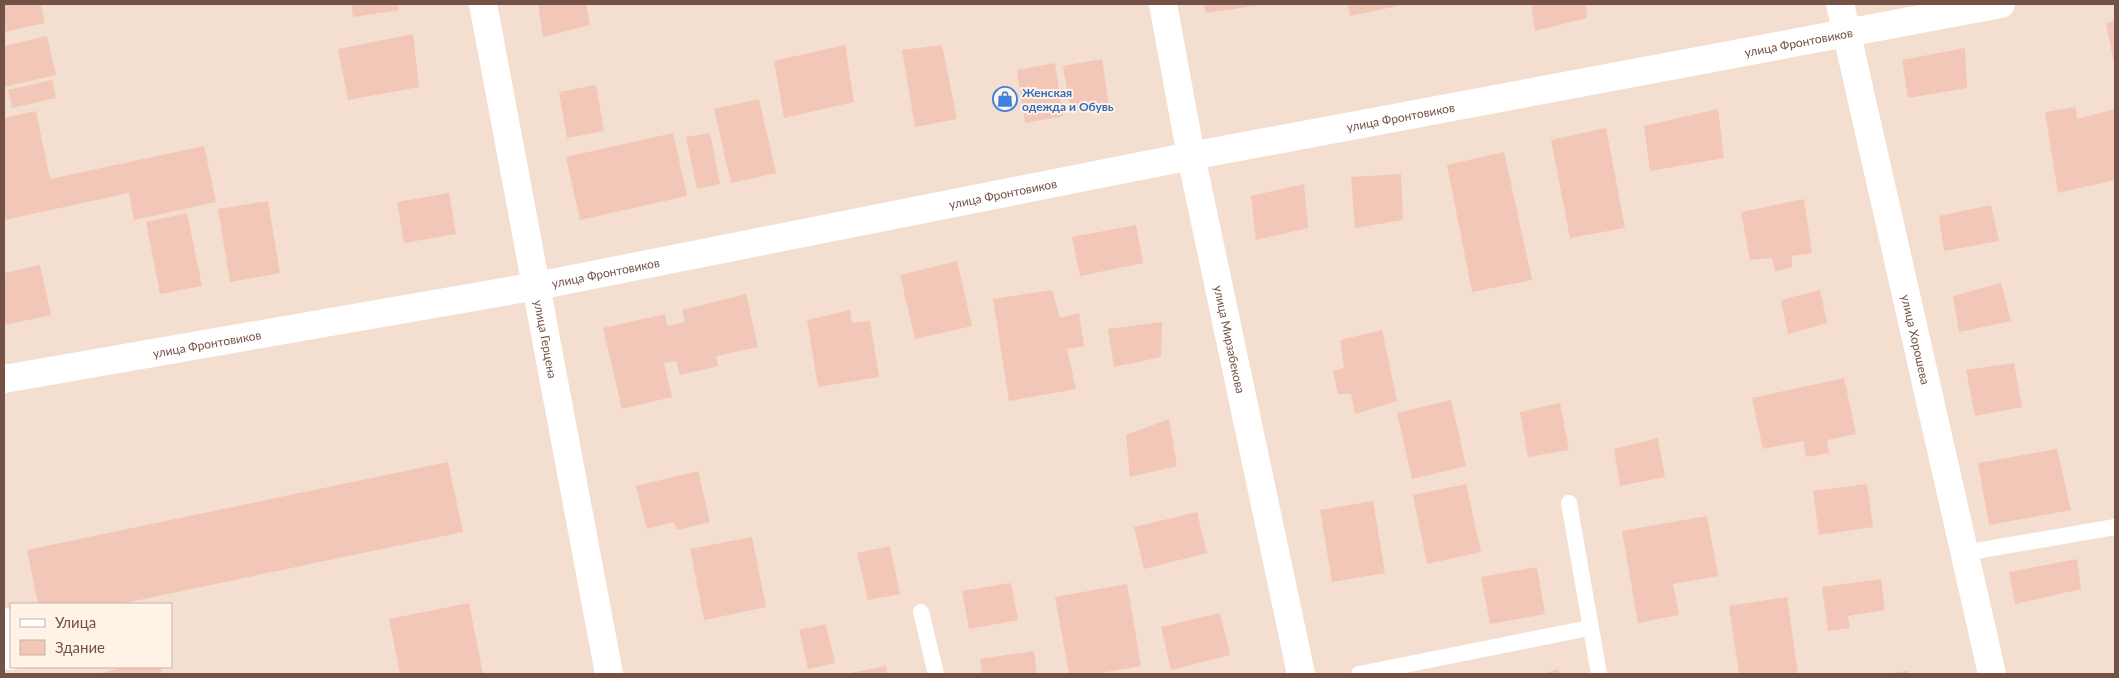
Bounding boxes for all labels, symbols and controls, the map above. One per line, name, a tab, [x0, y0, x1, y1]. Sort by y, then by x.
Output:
street label: улица Фронтовиков	[1743, 24, 1854, 59]
place label: Женская одежда и Обувь	[1022, 85, 1114, 114]
shop icon: Женская одежда и Обувь	[992, 86, 1018, 112]
street label: улица Фронтовиков	[1345, 99, 1456, 134]
street label: улица Фронтовиков	[948, 175, 1058, 211]
street label: улица Фронтовиков	[550, 254, 661, 290]
street label: улица Мирзабекова	[1211, 284, 1249, 395]
street label: улица Хорошева	[1899, 293, 1934, 386]
street label: улица Герцена	[531, 299, 561, 380]
street label: улица Фронтовиков	[152, 327, 262, 360]
legend	[10, 603, 172, 668]
text: Улица	[55, 613, 96, 631]
text: Здание	[55, 638, 105, 656]

